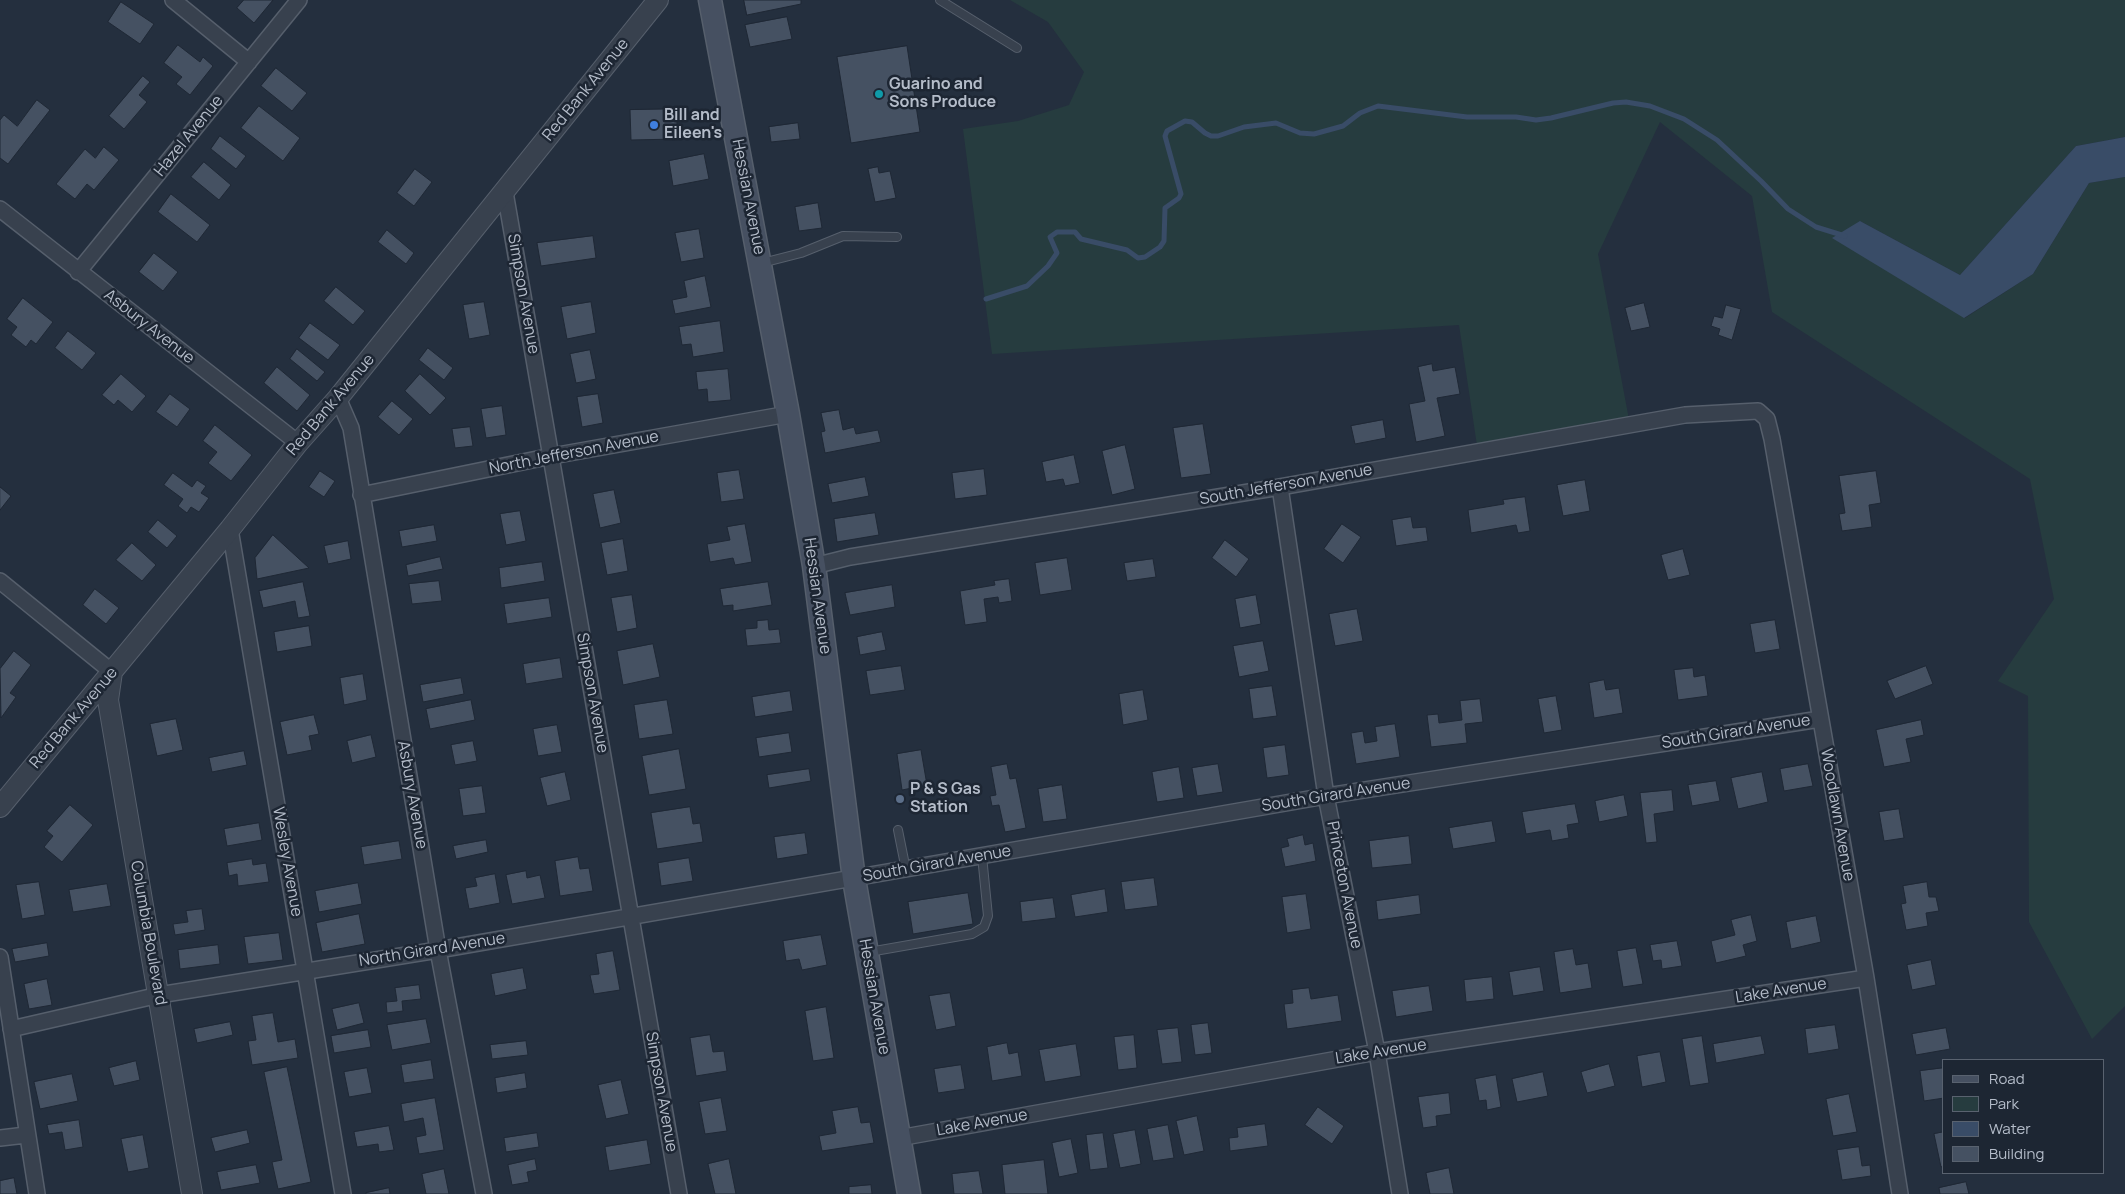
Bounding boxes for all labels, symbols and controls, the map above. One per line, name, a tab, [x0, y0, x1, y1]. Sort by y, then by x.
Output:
street label: Red Bank Avenue	[539, 35, 633, 145]
place label: Guarino and Sons Produce	[889, 75, 996, 113]
marker: Guarino and Sons Produce	[873, 88, 885, 100]
street label: Hazel Avenue	[150, 92, 228, 180]
place label: Bill and Eileen's	[664, 106, 722, 144]
marker: Bill and Eileen's	[648, 119, 660, 131]
street label: Hessian Avenue	[727, 138, 769, 256]
street label: Simpson Avenue	[503, 232, 543, 356]
street label: Asbury Avenue	[100, 286, 198, 368]
street label: Red Bank Avenue	[283, 350, 379, 460]
street label: North Jefferson Avenue	[488, 427, 660, 479]
street label: South Jefferson Avenue	[1198, 460, 1374, 510]
street label: Hessian Avenue	[799, 537, 835, 655]
street label: Simpson Avenue	[572, 631, 612, 755]
street label: Red Bank Avenue	[26, 663, 122, 773]
street label: South Girard Avenue	[1660, 711, 1812, 753]
street label: Asbury Avenue	[393, 739, 431, 851]
street label: Woodlawn Avenue	[1816, 747, 1858, 883]
street label: South Girard Avenue	[1260, 774, 1412, 816]
place label: P & S Gas Station	[910, 780, 981, 818]
marker: P & S Gas Station	[894, 793, 906, 805]
street label: Wesley Avenue	[268, 806, 306, 918]
street label: Princeton Avenue	[1322, 820, 1366, 950]
street label: South Girard Avenue	[861, 841, 1013, 887]
street label: Columbia Boulevard	[126, 859, 170, 1007]
street label: North Girard Avenue	[358, 929, 506, 971]
street label: Hessian Avenue	[854, 938, 894, 1056]
street label: Lake Avenue	[1734, 974, 1828, 1008]
street label: Simpson Avenue	[641, 1030, 681, 1154]
street label: Lake Avenue	[1334, 1035, 1428, 1069]
legend	[1942, 1059, 2105, 1174]
text: Road	[1989, 1068, 2025, 1089]
text: Park	[1989, 1093, 2019, 1114]
street label: Lake Avenue	[935, 1106, 1029, 1140]
text: Water	[1989, 1118, 2031, 1139]
text: Building	[1989, 1143, 2044, 1164]

